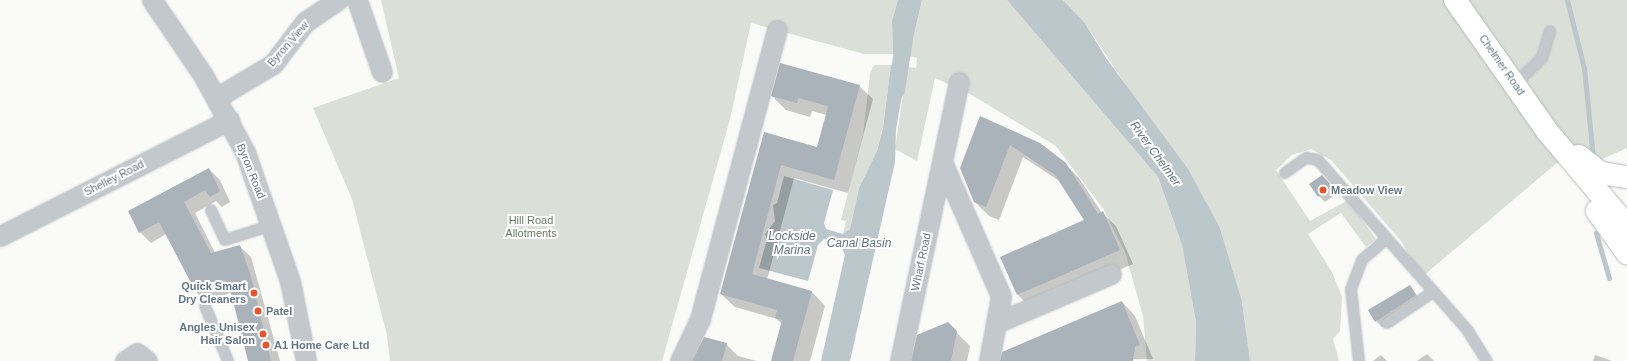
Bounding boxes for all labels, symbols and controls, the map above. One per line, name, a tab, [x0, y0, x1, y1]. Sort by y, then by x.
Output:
street label: Byron View	[265, 19, 311, 69]
street label: Chelmer Road	[1476, 32, 1528, 98]
water label: River Chelmer	[1127, 119, 1183, 189]
street label: Byron Road	[234, 142, 268, 200]
street label: Shelley Road	[82, 157, 146, 199]
place label: Meadow View	[1331, 183, 1402, 197]
marker: Meadow View	[1318, 185, 1328, 195]
park label: Hill Road Allotments	[505, 214, 557, 240]
water label: Lockside Marina	[768, 230, 816, 258]
street label: Wharf Road	[908, 232, 934, 292]
water label: Canal Basin	[827, 237, 891, 251]
place label: Quick Smart Dry Cleaners	[178, 280, 246, 306]
marker: Quick Smart Dry Cleaners	[249, 288, 259, 298]
place label: Patel	[266, 304, 292, 318]
marker: Patel	[253, 306, 263, 316]
place label: Angles Unisex Hair Salon	[179, 321, 255, 347]
marker: Angles Unisex Hair Salon	[258, 329, 268, 339]
place label: A1 Home Care Ltd	[274, 338, 369, 352]
marker: A1 Home Care Ltd	[261, 340, 271, 350]

